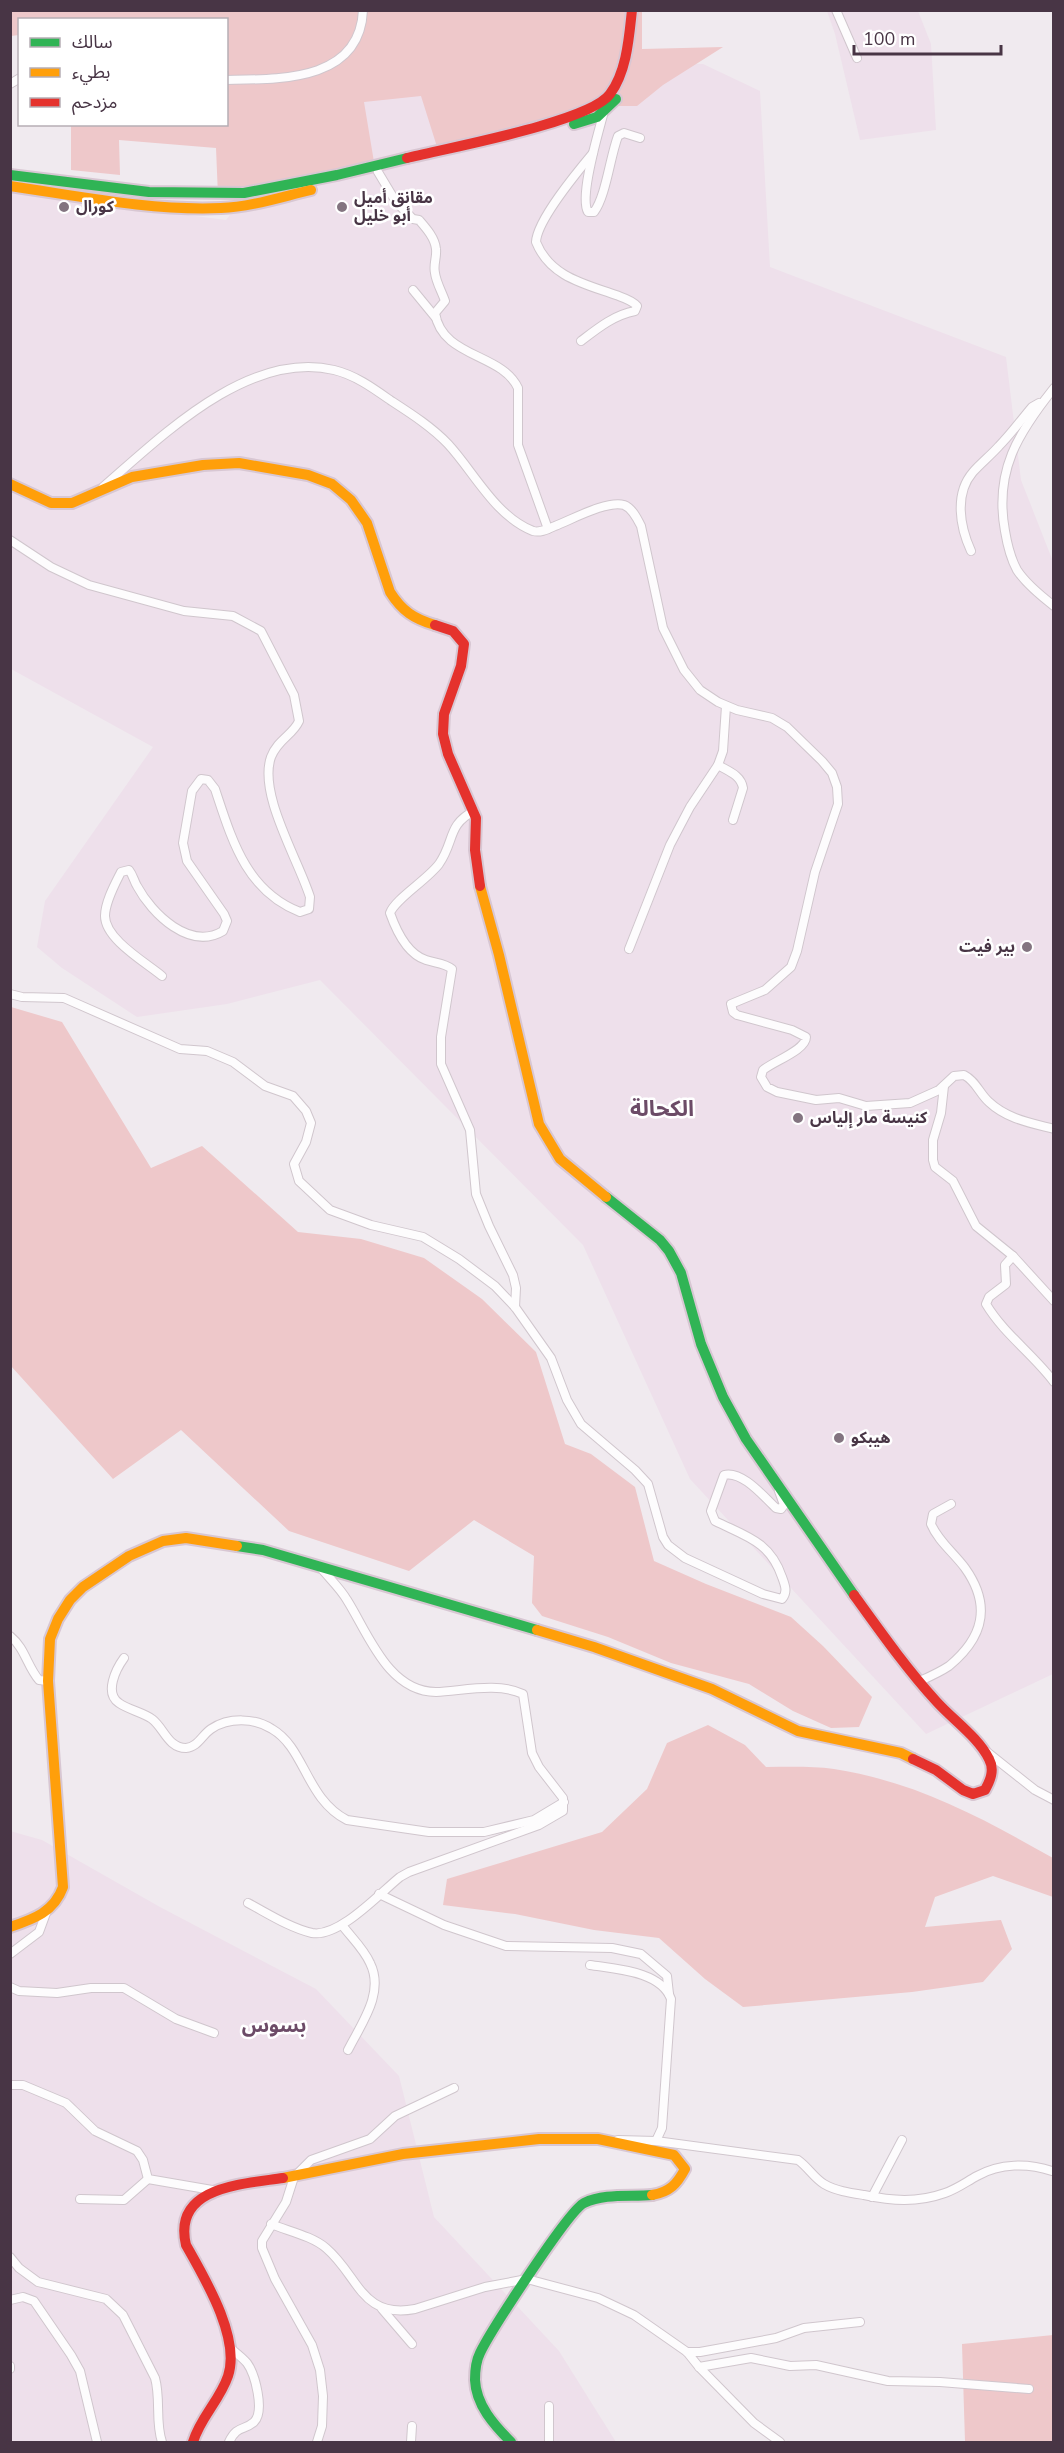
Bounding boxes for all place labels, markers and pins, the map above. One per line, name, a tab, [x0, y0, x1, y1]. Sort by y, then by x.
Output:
place label: مقانق أميل أبو خليل	[354, 187, 433, 227]
place label: كورال	[76, 196, 115, 218]
marker: كورال	[57, 200, 71, 214]
marker: مقانق أميل أبو خليل	[335, 200, 349, 214]
place label: بير فيت	[959, 936, 1015, 958]
marker: بير فيت	[1020, 940, 1034, 954]
place label: كنيسة مار إلياس	[810, 1107, 928, 1129]
marker: كنيسة مار إلياس	[791, 1111, 805, 1125]
place label: هيبكو	[851, 1427, 890, 1449]
marker: هيبكو	[832, 1431, 846, 1445]

